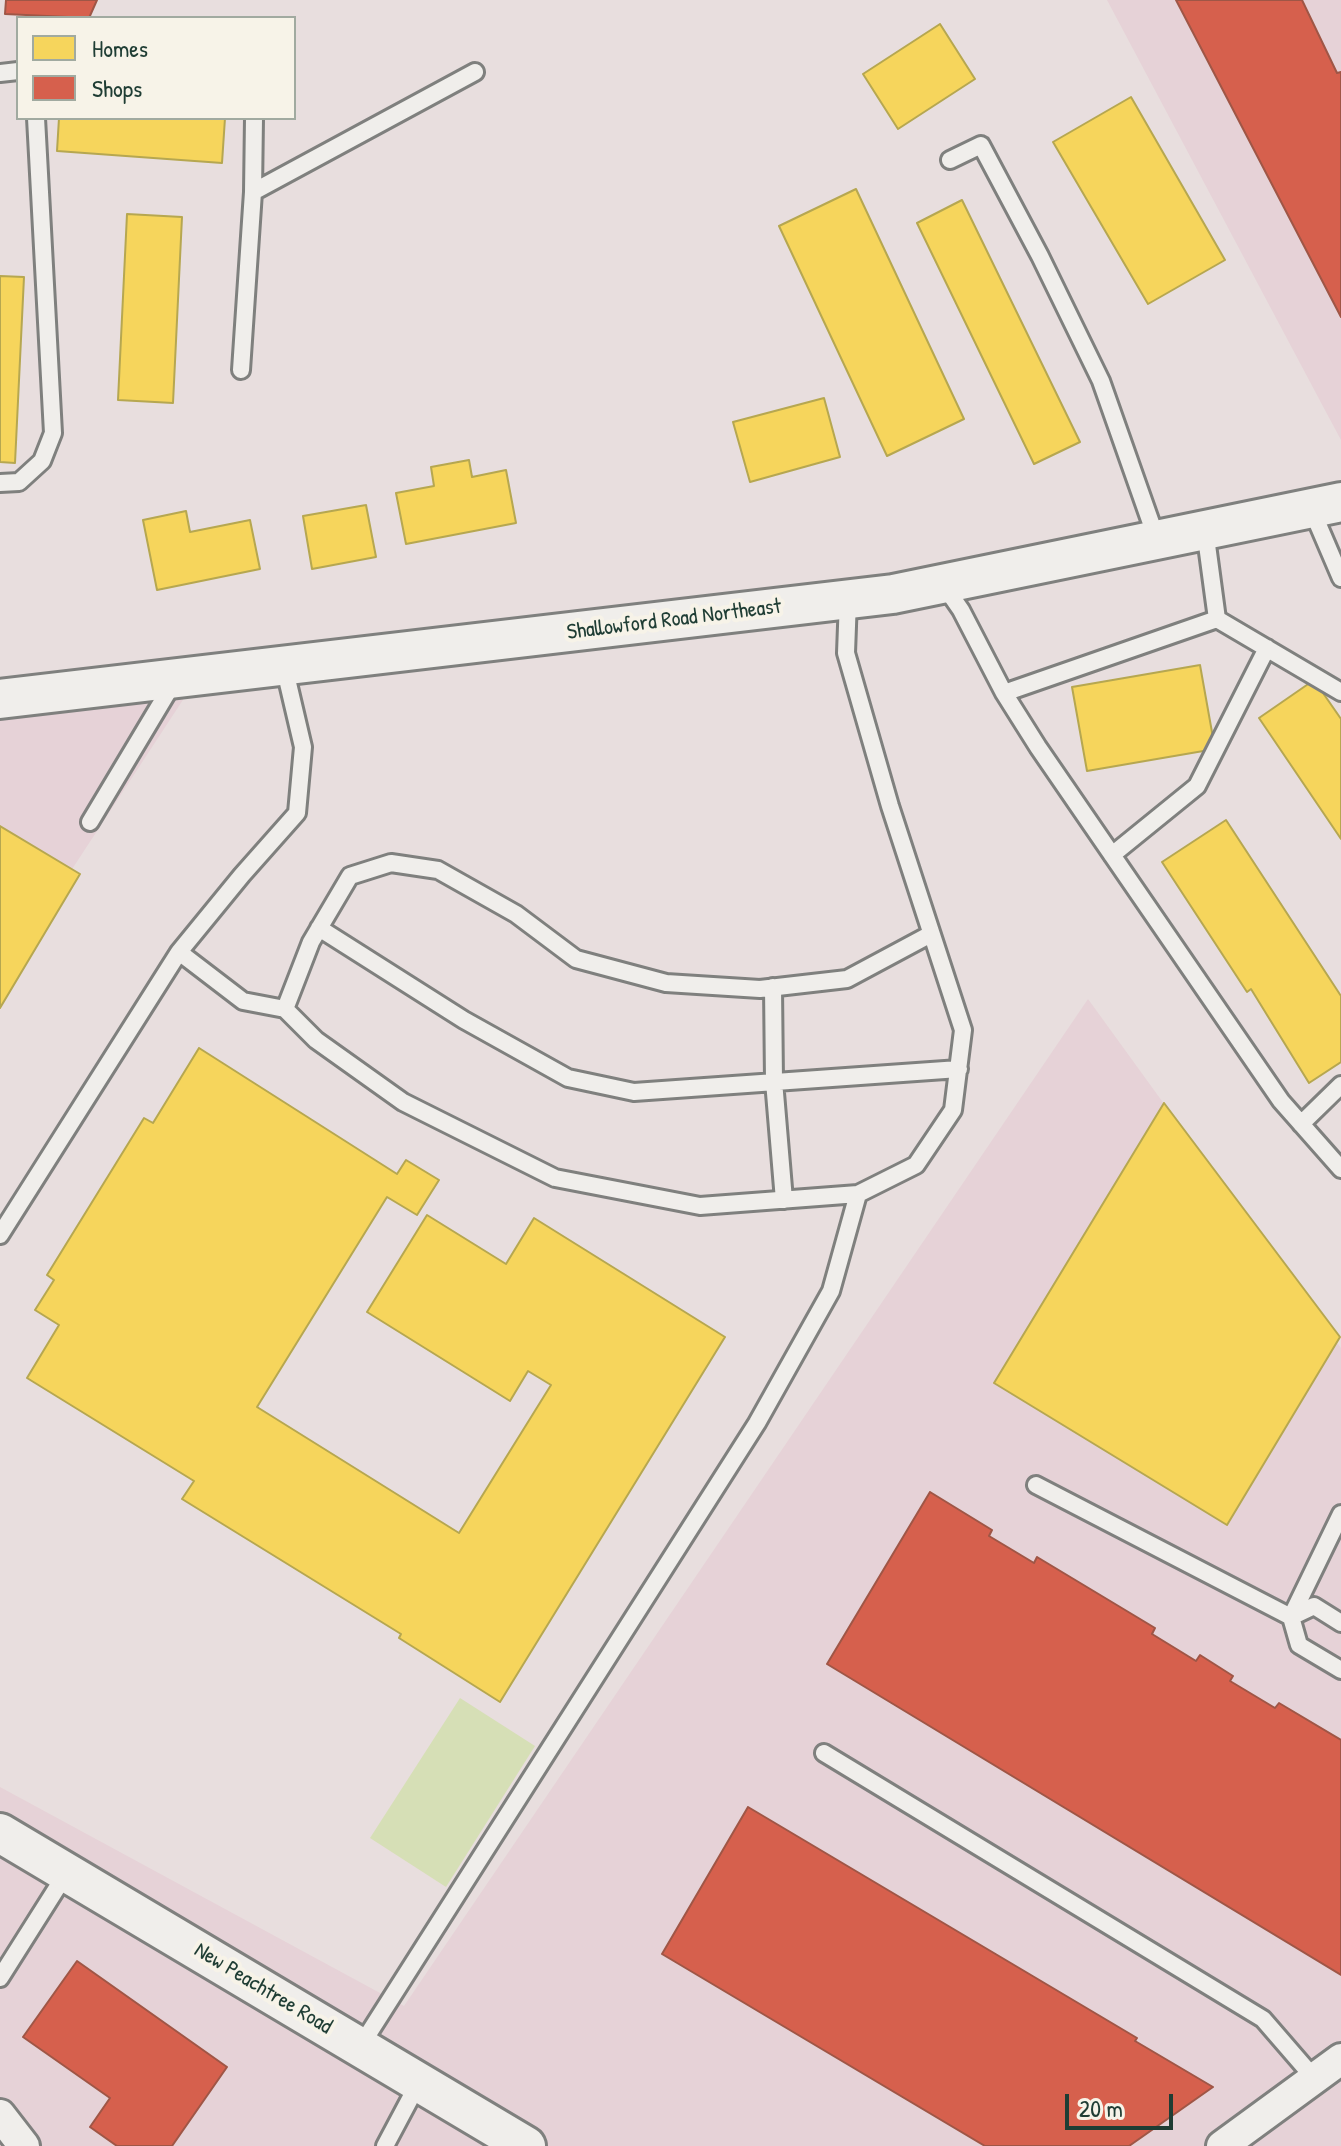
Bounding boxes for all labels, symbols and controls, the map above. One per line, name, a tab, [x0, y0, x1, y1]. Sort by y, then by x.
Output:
legend	[16, 16, 296, 120]
text: Homes	[92, 32, 148, 64]
text: Shops	[92, 72, 142, 104]
street label: Shallowford Road Northeast	[565, 594, 783, 646]
street label: New Peachtree Road	[189, 1937, 337, 2041]
scale bar	[1069, 2078, 1177, 2128]
text: 20 m	[1079, 2092, 1123, 2124]

